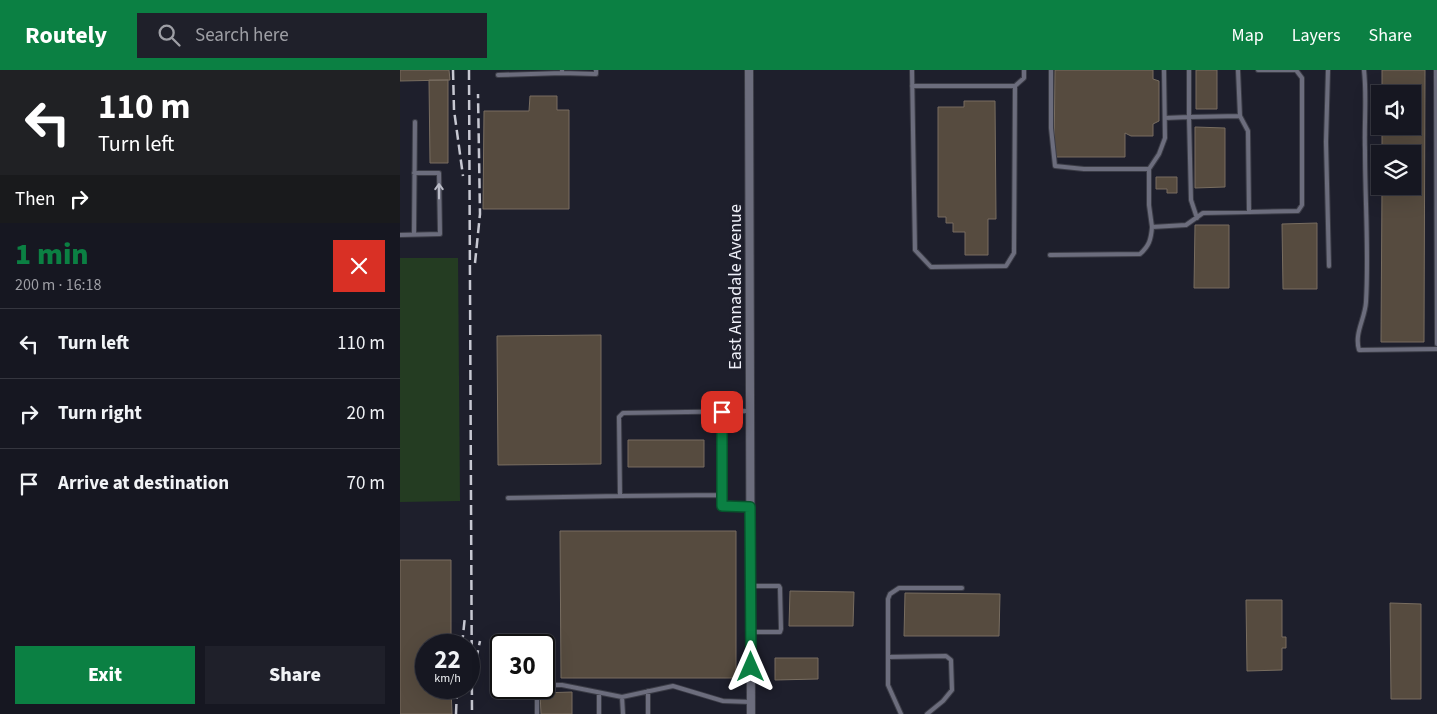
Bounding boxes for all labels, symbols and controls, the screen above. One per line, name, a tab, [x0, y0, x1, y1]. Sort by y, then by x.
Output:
search box	[137, 13, 487, 58]
text: Routely	[25, 18, 107, 53]
icon: search	[155, 21, 183, 49]
text: Search here	[195, 22, 289, 49]
text: Map	[1232, 23, 1264, 48]
text: Layers	[1292, 23, 1341, 48]
text: Share	[1369, 23, 1412, 48]
text: 110 m	[98, 82, 190, 132]
map controls	[1371, 85, 1421, 195]
button: sound	[1371, 85, 1421, 135]
icon: left	[15, 90, 80, 155]
text: Turn left	[98, 128, 174, 160]
button: layers	[1371, 145, 1421, 195]
one-way arrow	[434, 183, 444, 200]
icon: right	[65, 185, 93, 213]
text: Then	[15, 186, 55, 213]
street label: East Annadale Avenue	[723, 204, 748, 370]
text: 1 min	[15, 233, 89, 276]
button: close	[333, 240, 385, 292]
text: 200 m · 16:18	[15, 274, 102, 296]
icon: left	[15, 330, 43, 358]
text: Turn left	[58, 330, 129, 357]
text: 110 m	[337, 330, 385, 357]
pin	[701, 391, 743, 433]
icon: arrive	[708, 398, 736, 426]
icon: right	[15, 400, 43, 428]
text: Turn right	[58, 400, 142, 427]
text: 20 m	[347, 400, 385, 427]
icon: arrive	[15, 470, 43, 498]
text: Arrive at destination	[58, 470, 229, 497]
text: 70 m	[347, 470, 385, 497]
speed limit sign: 30	[490, 634, 555, 699]
position arrow	[724, 640, 776, 692]
text: 22	[434, 642, 461, 678]
button: Exit	[15, 646, 195, 704]
button: Share	[205, 646, 385, 704]
text: km/h	[434, 670, 461, 687]

